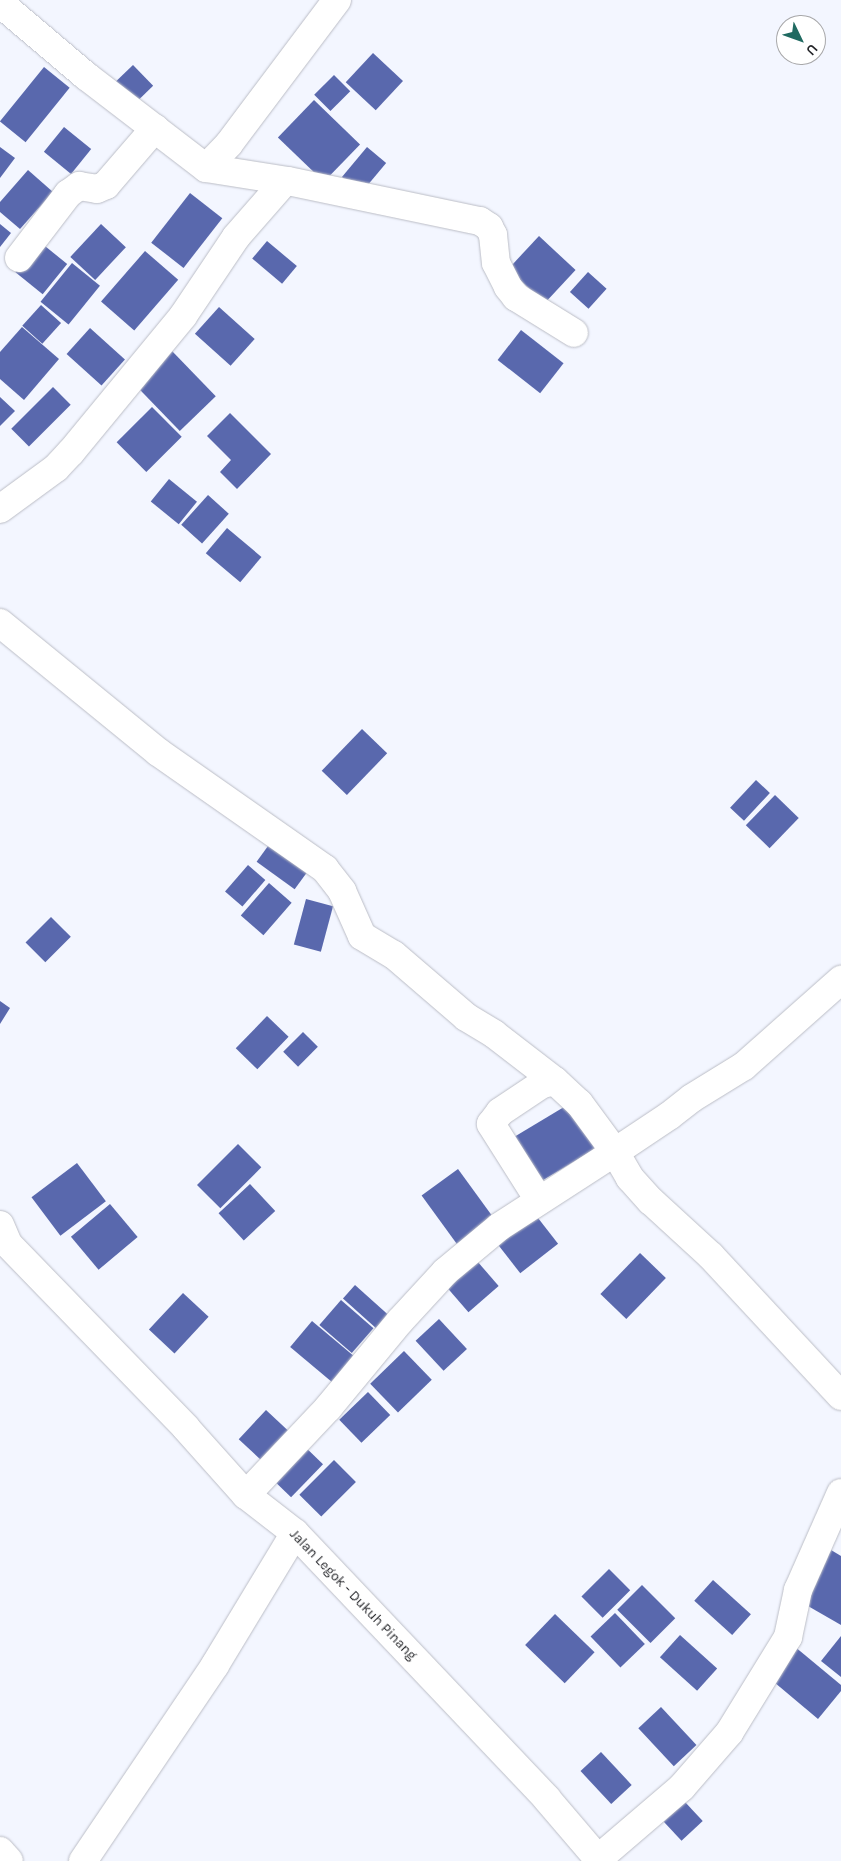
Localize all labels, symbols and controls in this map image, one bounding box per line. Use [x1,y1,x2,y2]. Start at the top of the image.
north arrow [776,15,826,65]
text: U [802,40,821,59]
street label: Jalan Legok - Dukuh Pinang [286,1526,420,1664]

